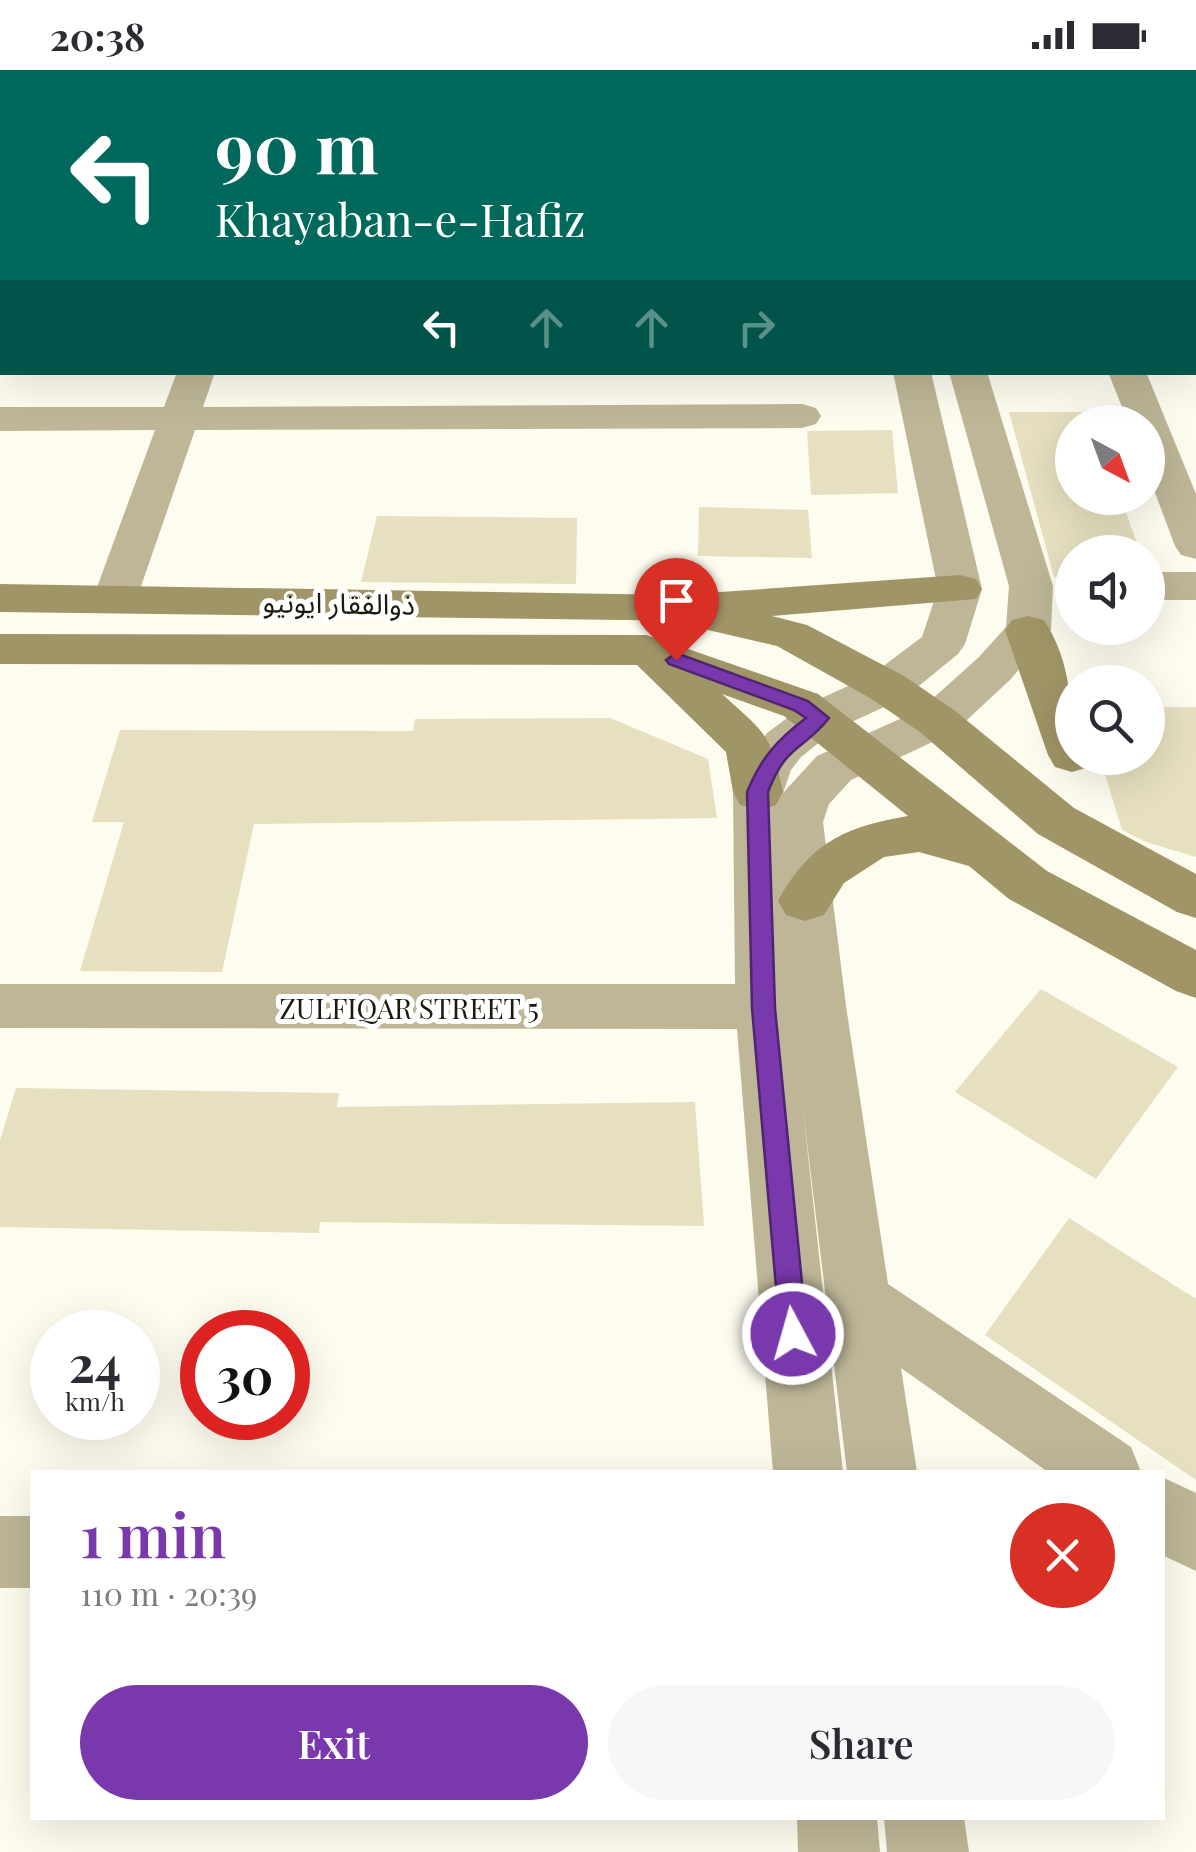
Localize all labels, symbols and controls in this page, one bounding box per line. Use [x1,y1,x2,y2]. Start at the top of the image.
text: 20:38 [50,10,145,61]
text: 90 m [215,98,379,192]
icon: left [50,110,180,240]
text: Khayaban-e-Hafiz [215,188,585,248]
icon: left [414,300,469,355]
icon: ahead [519,300,574,355]
icon: ahead [624,300,679,355]
icon: right [729,300,784,355]
north arrow [1055,405,1165,515]
map controls [1055,405,1165,775]
button: sound [1055,535,1165,645]
pin [634,558,719,661]
icon: arrive [649,573,704,628]
street label: ذوالفقار ایونیو [262,582,416,622]
button: search [1055,665,1165,775]
street label: ZULFIQAR STREET 5 [279,989,539,1026]
position arrow [741,1282,845,1386]
speed limit sign: 30 [180,1310,310,1440]
text: 24 [69,1329,121,1396]
text: km/h [65,1384,125,1417]
text: 1 min [80,1493,226,1573]
button: close [1010,1503,1115,1608]
text: 110 m · 20:39 [80,1571,257,1614]
button: Exit [80,1685,588,1800]
button: Share [608,1685,1115,1800]

